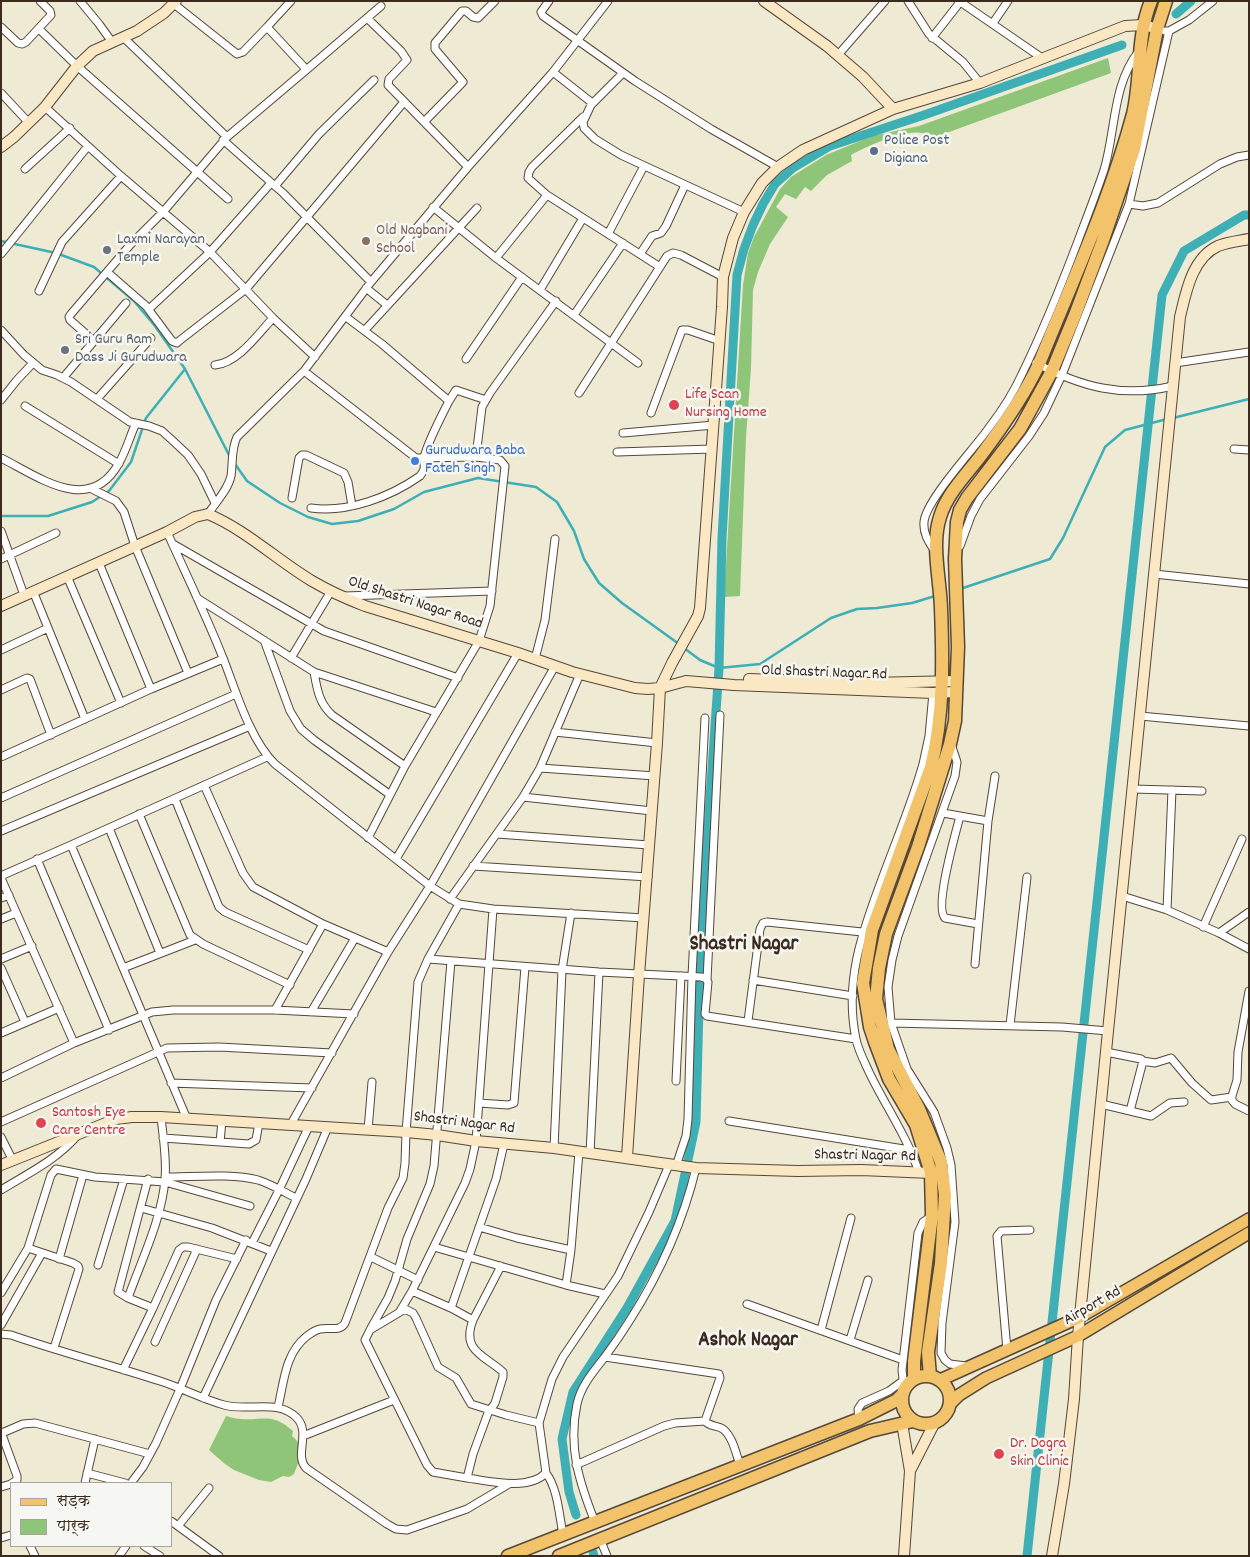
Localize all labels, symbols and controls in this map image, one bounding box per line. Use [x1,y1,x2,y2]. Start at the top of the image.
place label: Police Post Digiana [884,132,949,170]
marker: Police Post Digiana [868,145,880,157]
place label: Old Nagbani School [376,222,447,260]
place label: Laxmi Narayan Temple [117,231,205,269]
marker: Old Nagbani School [360,235,372,247]
marker: Laxmi Narayan Temple [101,244,113,256]
place label: Sri Guru Ram Dass Ji Gurudwara [75,331,187,369]
marker: Sri Guru Ram Dass Ji Gurudwara [59,344,71,356]
place label: Life Scan Nursing Home [685,386,767,424]
marker: Life Scan Nursing Home [667,398,681,412]
place label: Gurudwara Baba Fateh Singh [425,442,525,480]
marker: Gurudwara Baba Fateh Singh [409,455,421,467]
street label: Old Shastri Nagar Road [345,573,485,635]
street label: Old Shastri Nagar Rd [761,662,887,686]
district label: Shastri Nagar [690,933,798,959]
place label: Santosh Eye Care Centre [52,1104,125,1142]
street label: Shastri Nagar Rd [412,1108,516,1140]
marker: Santosh Eye Care Centre [34,1116,48,1130]
street label: Shastri Nagar Rd [814,1147,916,1167]
street label: Airport Rd [1061,1283,1125,1331]
district label: Ashok Nagar [698,1329,798,1355]
place label: Dr. Dogra Skin Clinic [1010,1435,1069,1473]
marker: Dr. Dogra Skin Clinic [992,1447,1006,1461]
legend [10,1482,172,1547]
text: सड़क [57,1491,90,1513]
text: पार्क [57,1516,90,1538]

